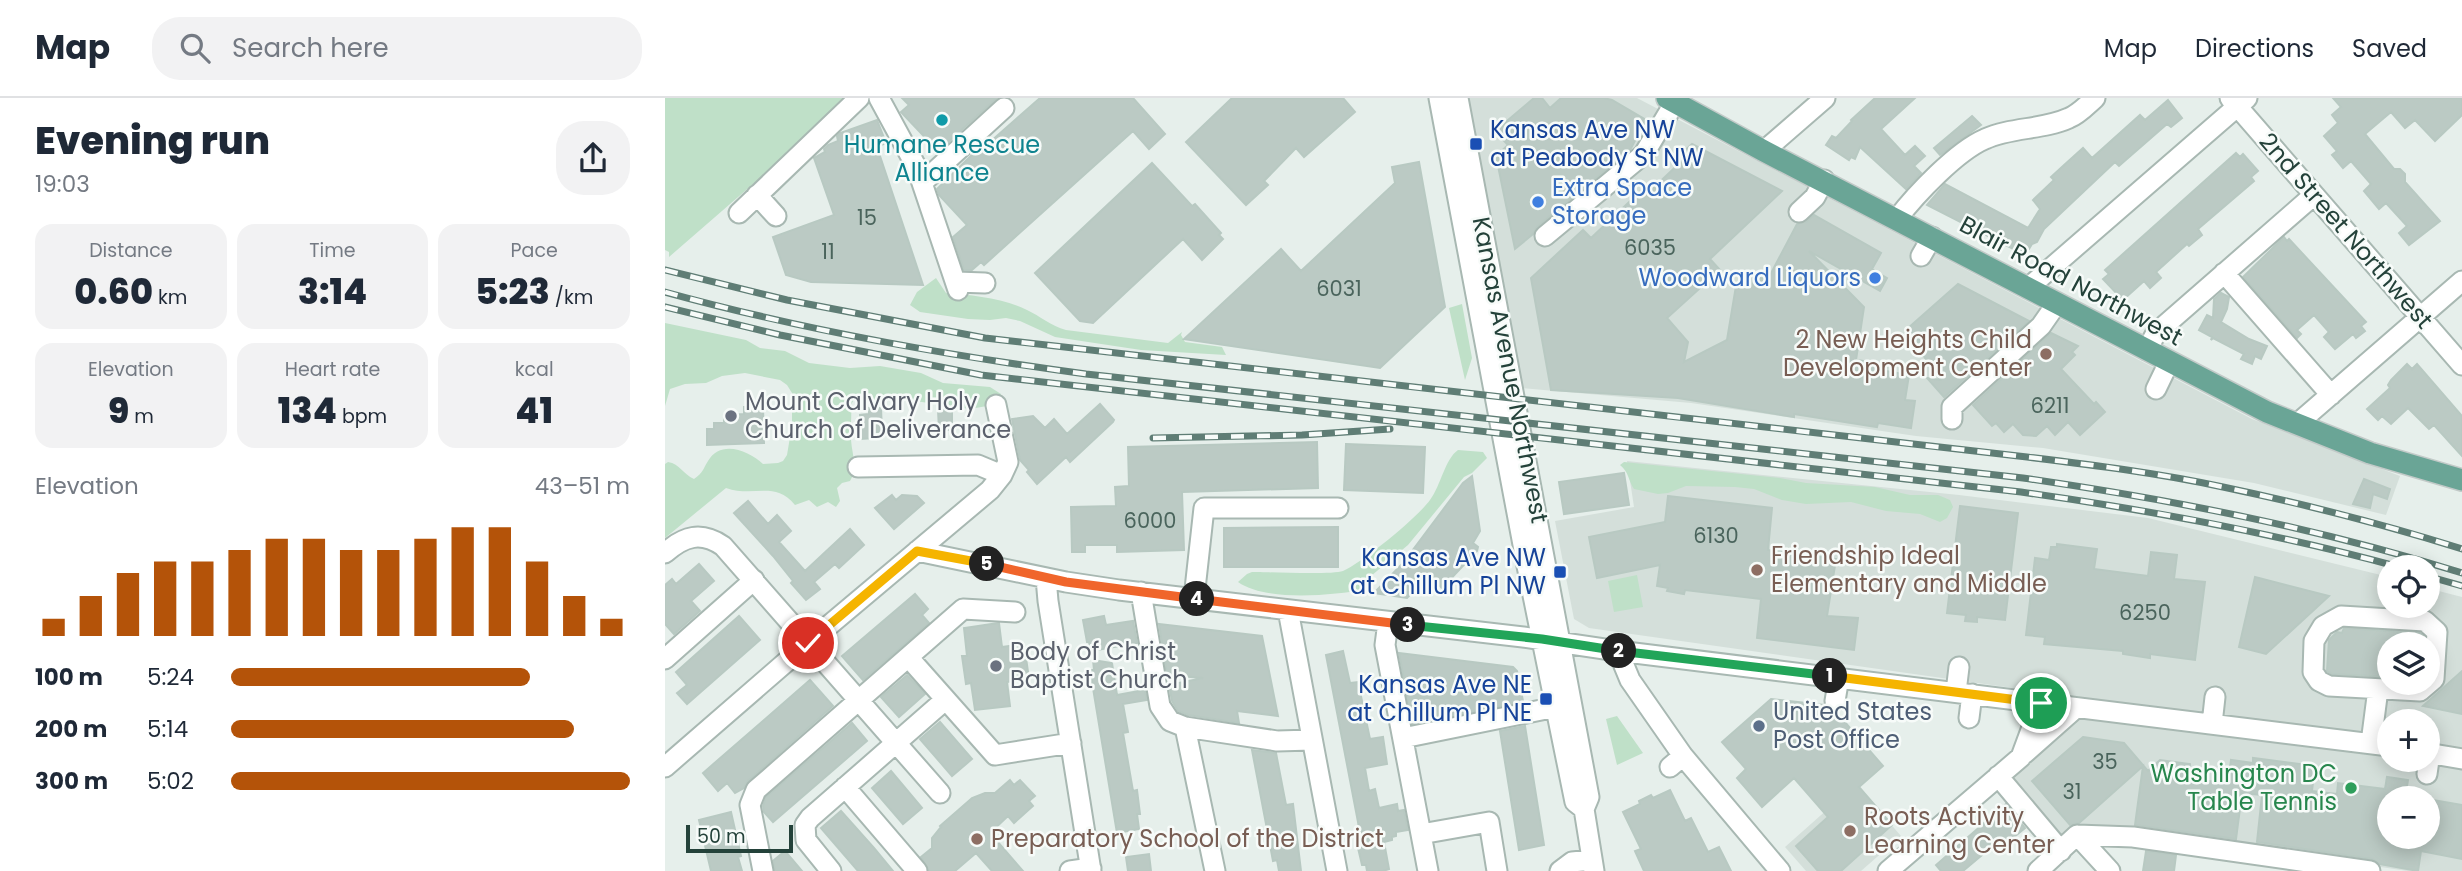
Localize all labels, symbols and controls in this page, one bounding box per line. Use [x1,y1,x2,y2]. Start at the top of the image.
search box [152,17,642,80]
text: Map [35,24,110,71]
icon: search [176,29,214,67]
text: Search here [232,30,389,66]
text: Map [2104,32,2157,65]
text: Directions [2195,32,2314,65]
text: Saved [2352,32,2427,65]
marker: Humane Rescue Alliance [934,112,950,128]
place label: Kansas Ave NW at Peabody St NW [1490,113,1704,174]
text: Evening run [35,114,270,167]
button: share [556,121,630,195]
street label: 2nd Street Northwest [2252,126,2441,336]
place label: Humane Rescue Alliance [844,128,1040,189]
marker: Kansas Ave NW at Peabody St NW [1468,136,1484,152]
text: 19:03 [35,168,90,200]
place label: Extra Space Storage [1552,171,1692,232]
marker: Extra Space Storage [1530,194,1546,210]
house number: 15 [857,203,877,232]
street label: Blair Road Northwest [1954,208,2188,353]
street label: Kansas Avenue Northwest [1465,214,1556,526]
house number: 6035 [1624,233,1676,262]
text: Distance [89,237,172,264]
text: Time [309,237,356,264]
text: Pace [511,237,558,264]
house number: 11 [821,237,835,266]
place label: Woodward Liquors [1638,261,1861,294]
text: 0.60 [74,267,153,316]
text: 3:14 [298,267,367,316]
text: 5:23 [475,267,550,316]
marker: Woodward Liquors [1867,270,1883,286]
house number: 6031 [1316,274,1362,303]
text: km [153,284,187,311]
text: /km [550,284,593,311]
place label: 2 New Heights Child Development Center [1783,323,2032,384]
marker: 2 New Heights Child Development Center [2038,346,2054,362]
text: Elevation [88,356,174,383]
text: Heart rate [285,356,380,383]
text: kcal [515,356,554,383]
place label: Mount Calvary Holy Church of Deliverance [745,385,1011,446]
text: 9 [108,386,129,435]
text: 134 [278,386,337,435]
text: 41 [515,386,553,435]
house number: 6211 [2031,391,2069,420]
text: m [129,403,154,430]
text: bpm [337,403,387,430]
marker: Mount Calvary Holy Church of Deliverance [723,408,739,424]
text: Elevation [35,470,139,502]
text: 43–51 m [535,470,630,502]
house number: 6000 [1124,506,1176,535]
house number: 6130 [1693,521,1739,550]
place label: Friendship Ideal Elementary and Middle [1771,539,2047,600]
place label: Kansas Ave NW at Chillum Pl NW [1350,541,1546,602]
pin: 5 [969,546,1005,582]
text: 5 [980,550,993,577]
map controls [2377,555,2440,849]
button: locate [2377,555,2440,618]
marker: Friendship Ideal Elementary and Middle [1749,562,1765,578]
marker: Kansas Ave NW at Chillum Pl NW [1552,564,1568,580]
pin: 4 [1179,582,1215,616]
text: 4 [1190,585,1203,612]
house number: 6250 [2119,598,2171,627]
pin: 3 [1391,608,1425,642]
text: 3 [1402,611,1413,638]
pin [778,613,838,673]
icon: check [789,624,827,662]
button: layers [2377,632,2440,695]
pin: 2 [1601,634,1637,668]
place label: Body of Christ Baptist Church [1010,635,1188,696]
text: 2 [1613,637,1624,664]
marker: Body of Christ Baptist Church [988,658,1004,674]
pin: 1 [1813,658,1847,694]
text: 100 m [35,661,103,693]
text: 5:24 [147,661,194,693]
text: 1 [1826,662,1833,689]
place label: Kansas Ave NE at Chillum Pl NE [1347,668,1532,729]
pin [2011,673,2071,733]
icon: arrive [2022,684,2060,722]
marker: Kansas Ave NE at Chillum Pl NE [1538,691,1554,707]
place label: United States Post Office [1773,695,1932,756]
button: + [2377,709,2440,772]
text: 200 m [35,713,107,745]
text: 5:14 [147,713,188,745]
marker: United States Post Office [1751,718,1767,734]
house number: 35 [2092,747,2118,776]
place label: Washington DC Table Tennis [2151,757,2337,818]
text: 300 m [35,765,108,797]
text: 5:02 [147,765,194,797]
house number: 31 [2062,777,2082,806]
marker: Washington DC Table Tennis [2343,780,2359,796]
button: − [2377,786,2440,849]
place label: Roots Activity Learning Center [1864,800,2055,861]
scale bar [686,822,793,854]
place label: Preparatory School of the District [991,822,1384,855]
text: 50 m [697,823,746,850]
marker: Roots Activity Learning Center [1842,823,1858,839]
marker: Preparatory School of the District [969,831,985,847]

